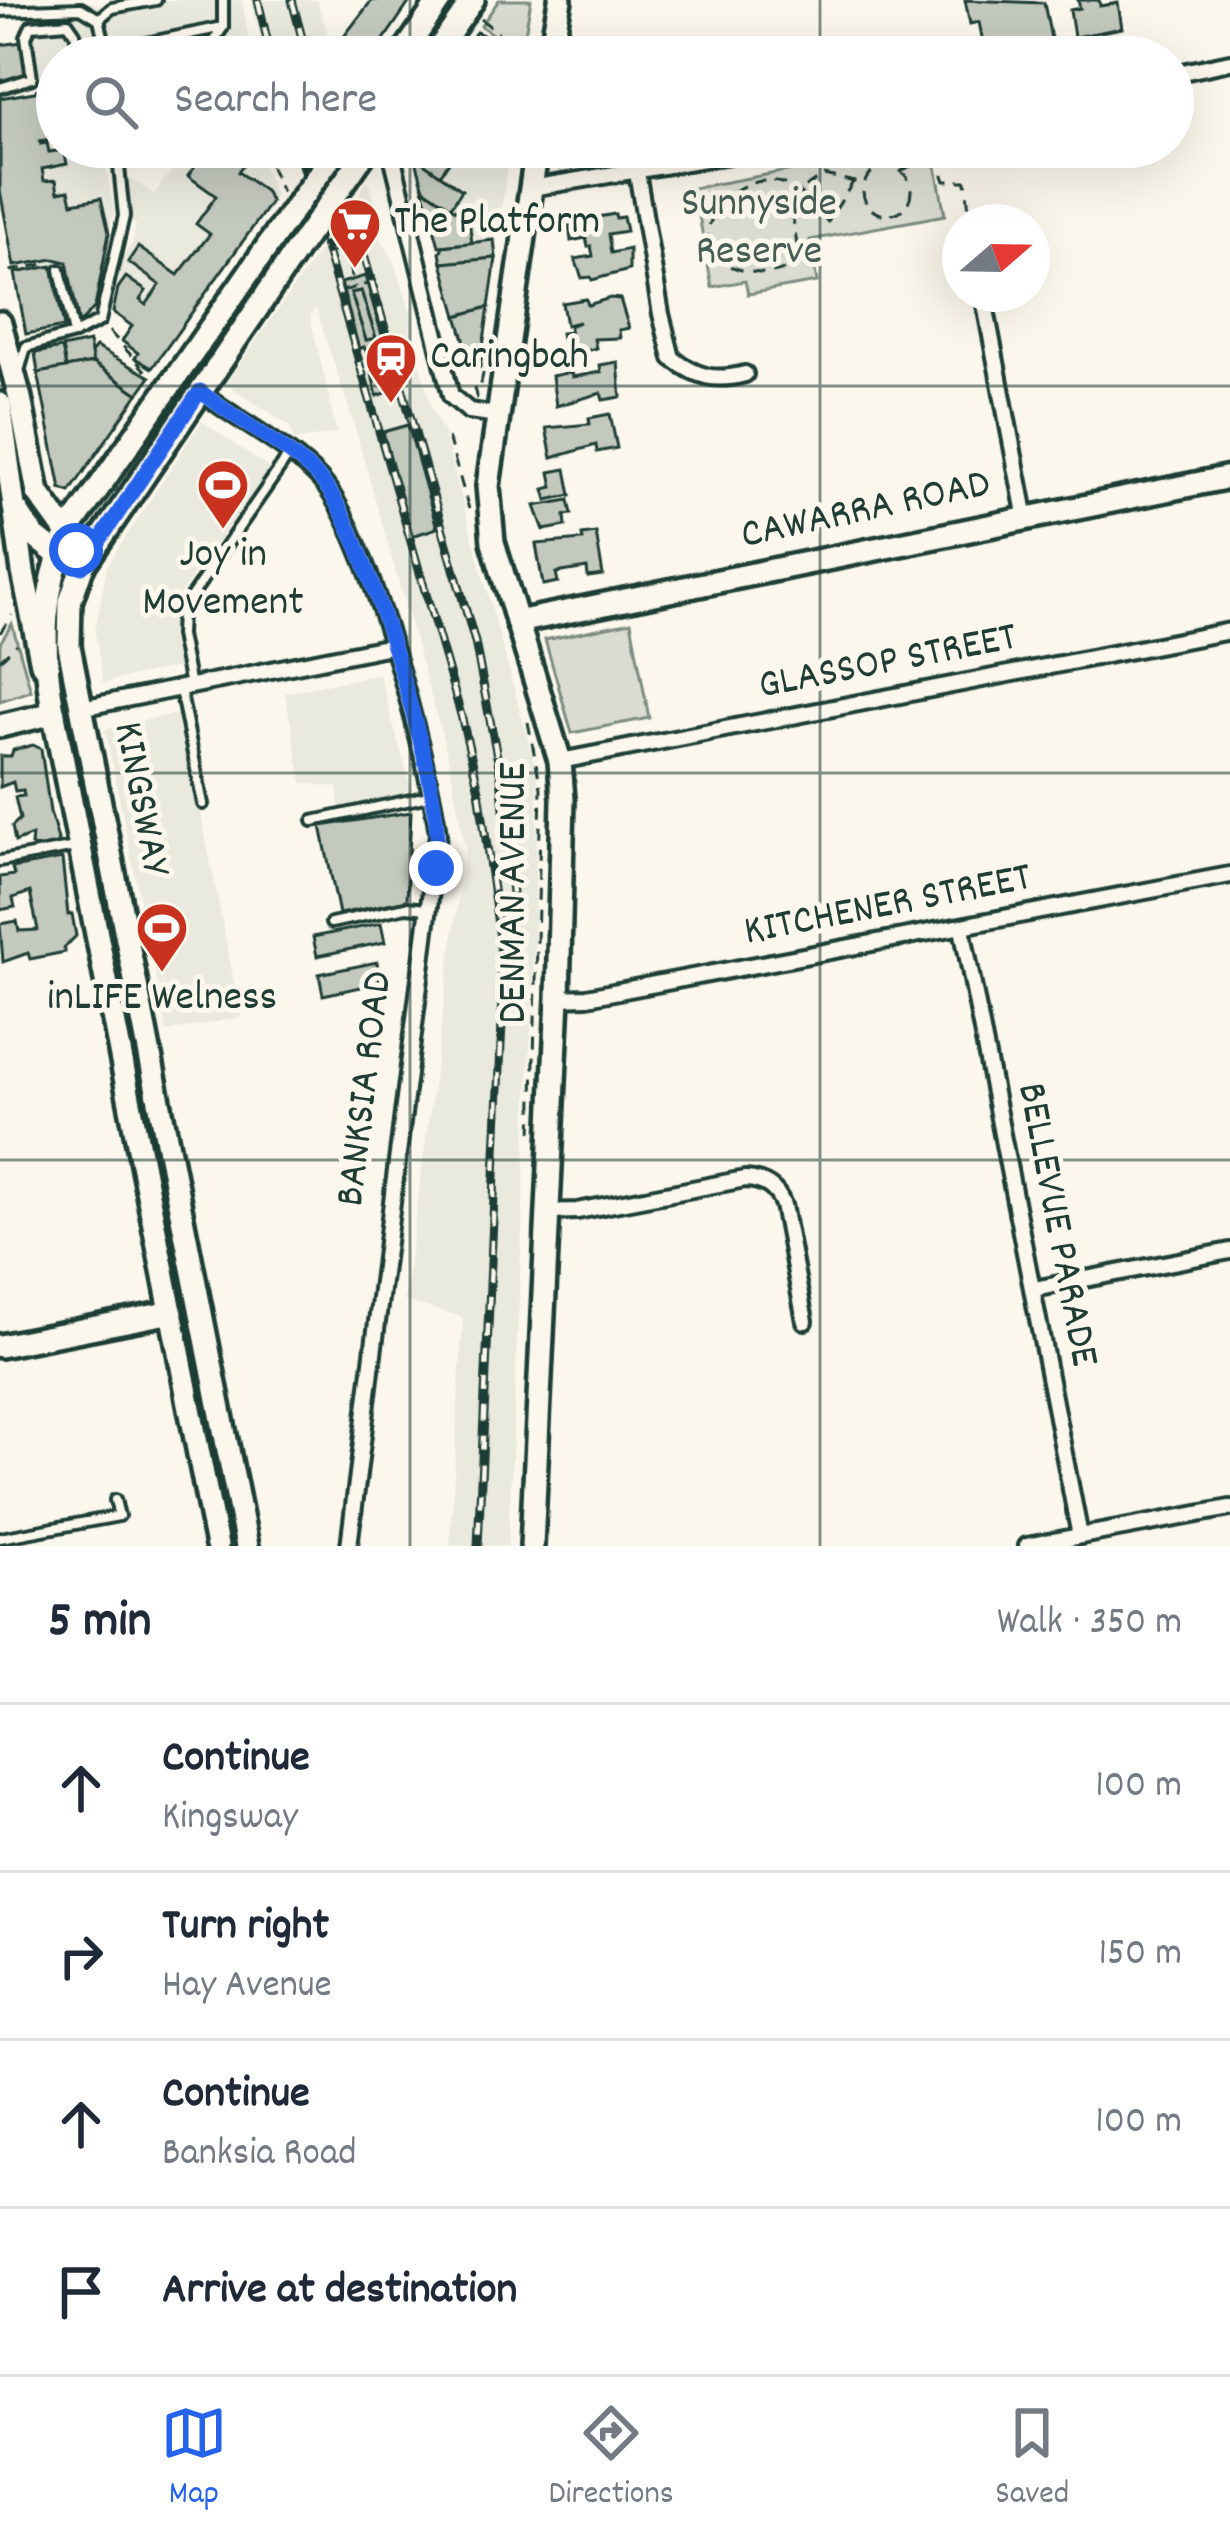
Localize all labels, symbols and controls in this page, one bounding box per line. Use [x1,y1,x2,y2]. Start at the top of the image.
search box [36,36,1194,168]
icon: search [78,69,144,135]
text: Search here [174,70,377,134]
park label: Sunnyside Reserve [681,176,837,284]
place label: The Platform [394,194,600,254]
supermarket icon: The Platform [327,196,383,270]
north arrow [942,204,1050,312]
place label: Caringbah [430,329,589,389]
station icon: Caringbah [363,331,419,405]
street label: CAWARRA ROAD [736,456,996,568]
sports icon: Joy in Movement [195,457,251,531]
route start [49,523,103,577]
place label: Joy in Movement [142,527,304,635]
street label: GLASSOP STREET [754,610,1022,718]
street label: KINGSWAY [95,717,184,883]
street label: DENMAN AVENUE [486,762,546,1024]
route end [409,841,463,895]
street label: KITCHENER STREET [739,850,1037,964]
sports icon: inLIFE Welness [134,900,190,974]
street label: BANKSIA ROAD [323,968,411,1210]
place label: inLIFE Welness [47,970,277,1030]
street label: BELLEVUE PARADE [998,1078,1112,1372]
text: 5 min [48,1588,151,1660]
text: Walk · 350 m [997,1597,1182,1652]
text: Continue [162,1728,310,1792]
icon: ahead [48,1755,114,1821]
text: 100 m [1095,1760,1182,1815]
text: Kingsway [162,1792,298,1847]
text: Turn right [162,1896,329,1960]
icon: right [48,1923,114,1989]
text: 150 m [1098,1928,1182,1983]
text: Hay Avenue [162,1960,332,2015]
text: Continue [162,2064,310,2128]
icon: ahead [48,2091,114,2157]
text: 100 m [1095,2096,1182,2151]
text: Banksia Road [162,2128,357,2183]
icon: arrive [48,2259,114,2325]
text: Arrive at destination [162,2260,517,2324]
tab: Map [161,2400,227,2519]
tab: Directions [549,2400,674,2519]
tab: Saved [995,2400,1069,2519]

